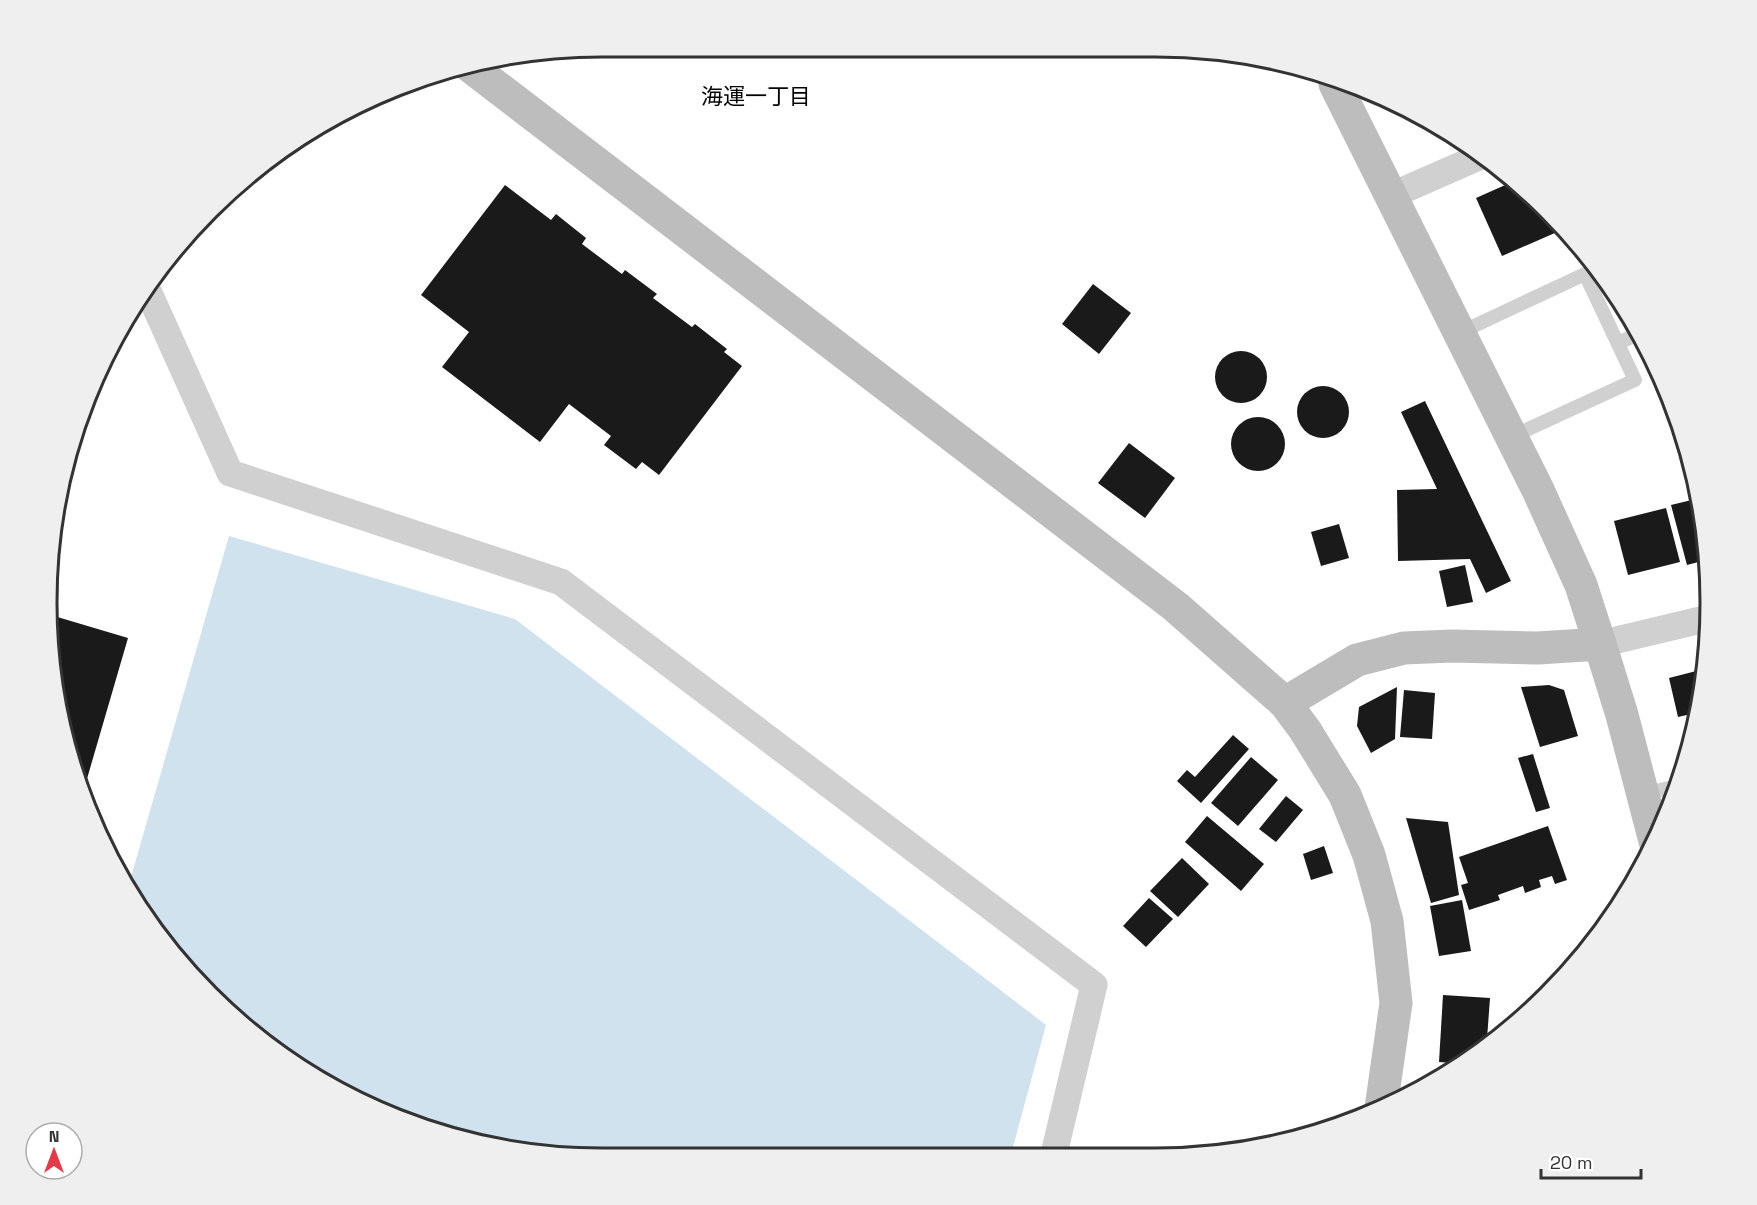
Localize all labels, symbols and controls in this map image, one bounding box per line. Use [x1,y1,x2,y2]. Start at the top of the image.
district label: 海運一丁目 [701,82,811,110]
north arrow [24,1121,84,1181]
text: N [49,1126,59,1147]
scale bar [1541,1142,1642,1180]
text: 20 m [1550,1151,1593,1174]

